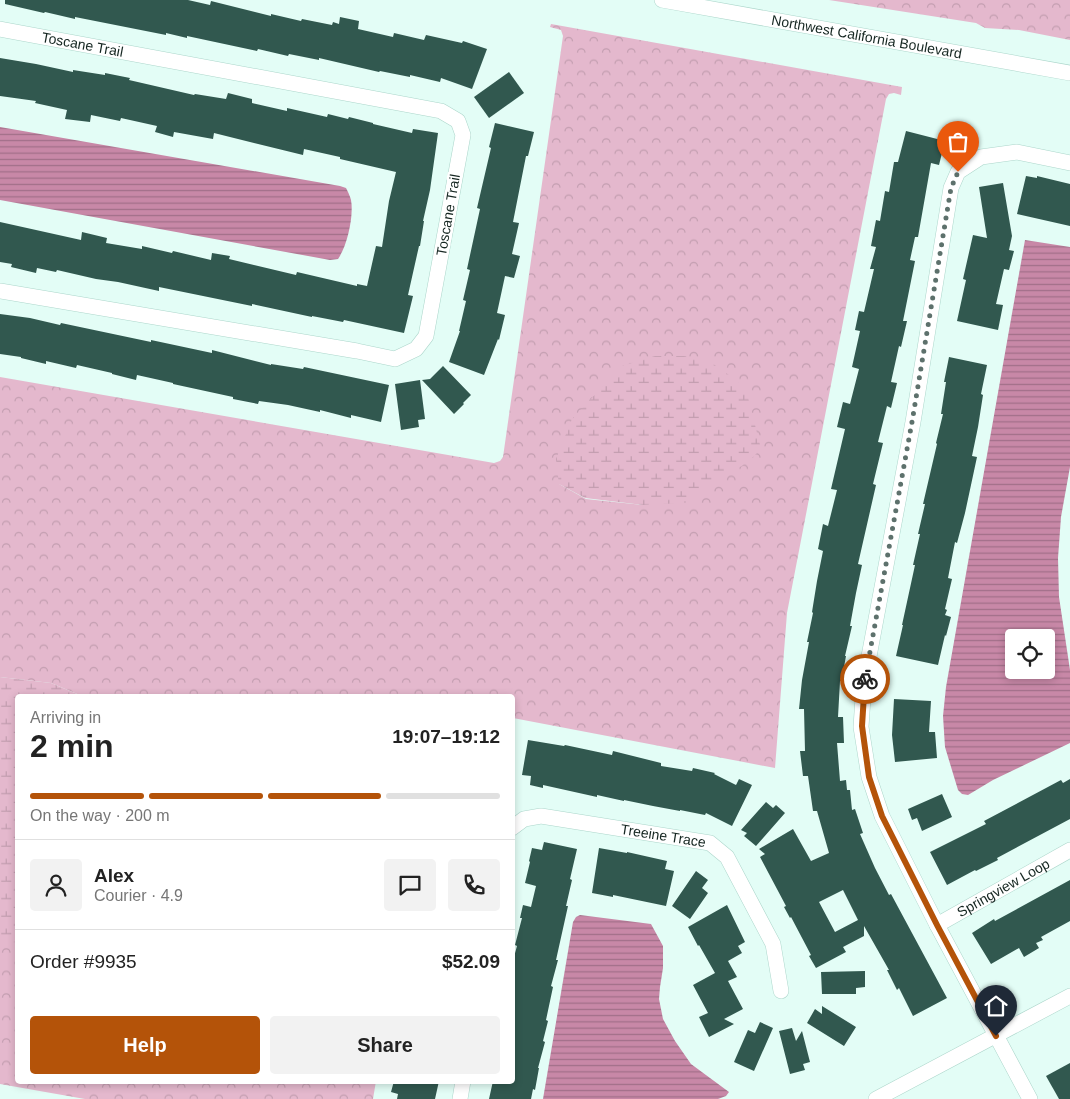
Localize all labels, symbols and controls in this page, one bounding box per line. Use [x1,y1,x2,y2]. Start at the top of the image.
street label: Northwest California Boulevard [770,12,963,62]
street label: Toscane Trail [41,29,125,60]
pin [937,121,979,172]
icon: bag [944,128,972,156]
street label: Toscane Trail [433,173,463,257]
map controls [1005,629,1055,679]
button: locate [1005,629,1055,679]
courier [840,654,890,704]
icon: bike [851,665,879,693]
text: Arriving in [30,709,101,726]
text: 19:07–19:12 [392,726,500,747]
text: 2 min [30,728,114,764]
text: On the way · 200 m [30,807,170,824]
street label: Treeine Trace [619,821,707,850]
street label: Springview Loop [954,855,1052,920]
button: person [30,859,82,911]
button: chat [384,859,436,911]
button: phone [448,859,500,911]
text: Alex [94,865,134,886]
text: Courier · 4.9 [94,887,183,904]
text: Order #9935 [30,951,137,972]
text: $52.09 [442,951,500,972]
pin [975,985,1017,1036]
icon: home [982,992,1010,1020]
button: Help [30,1016,260,1074]
button: Share [270,1016,500,1074]

